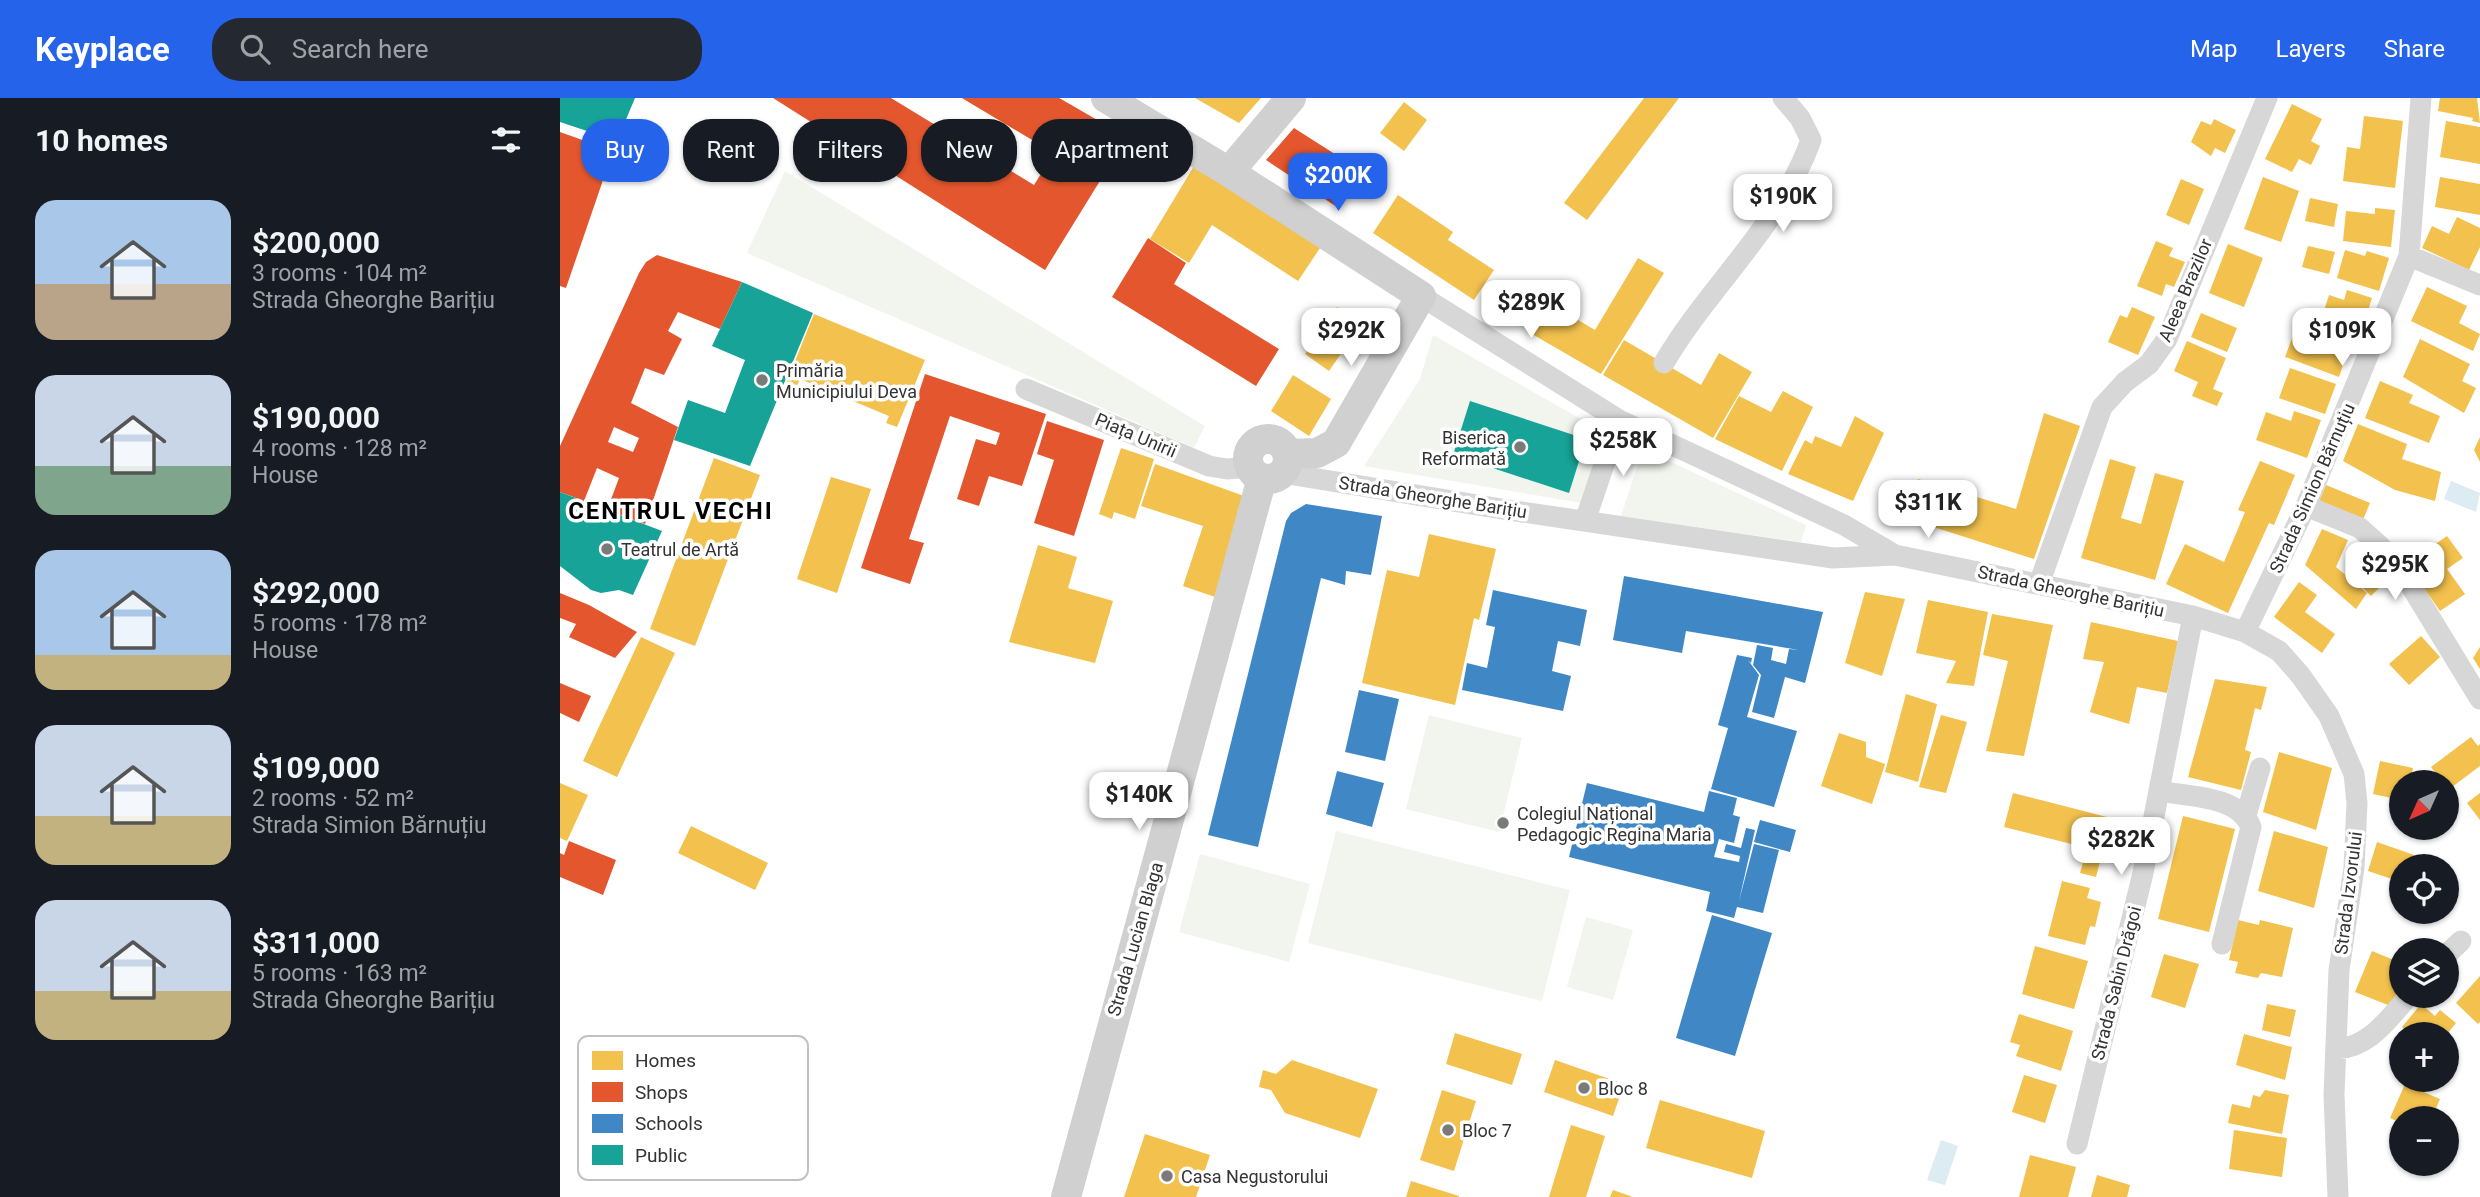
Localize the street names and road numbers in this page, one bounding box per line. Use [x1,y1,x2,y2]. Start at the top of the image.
street label: Aleea Brazilor [2154,235,2216,345]
street label: Strada Simion Bărnuțiu [2265,400,2360,577]
street label: Piața Unirii [1092,408,1180,462]
street label: Strada Gheorghe Barițiu [1337,472,1529,523]
street label: Strada Gheorghe Barițiu [1976,561,2166,622]
street label: Strada Izvorului [2330,830,2366,956]
street label: Strada Lucian Blaga [1103,860,1167,1018]
street label: Strada Sabin Drăgoi [2087,904,2145,1062]

